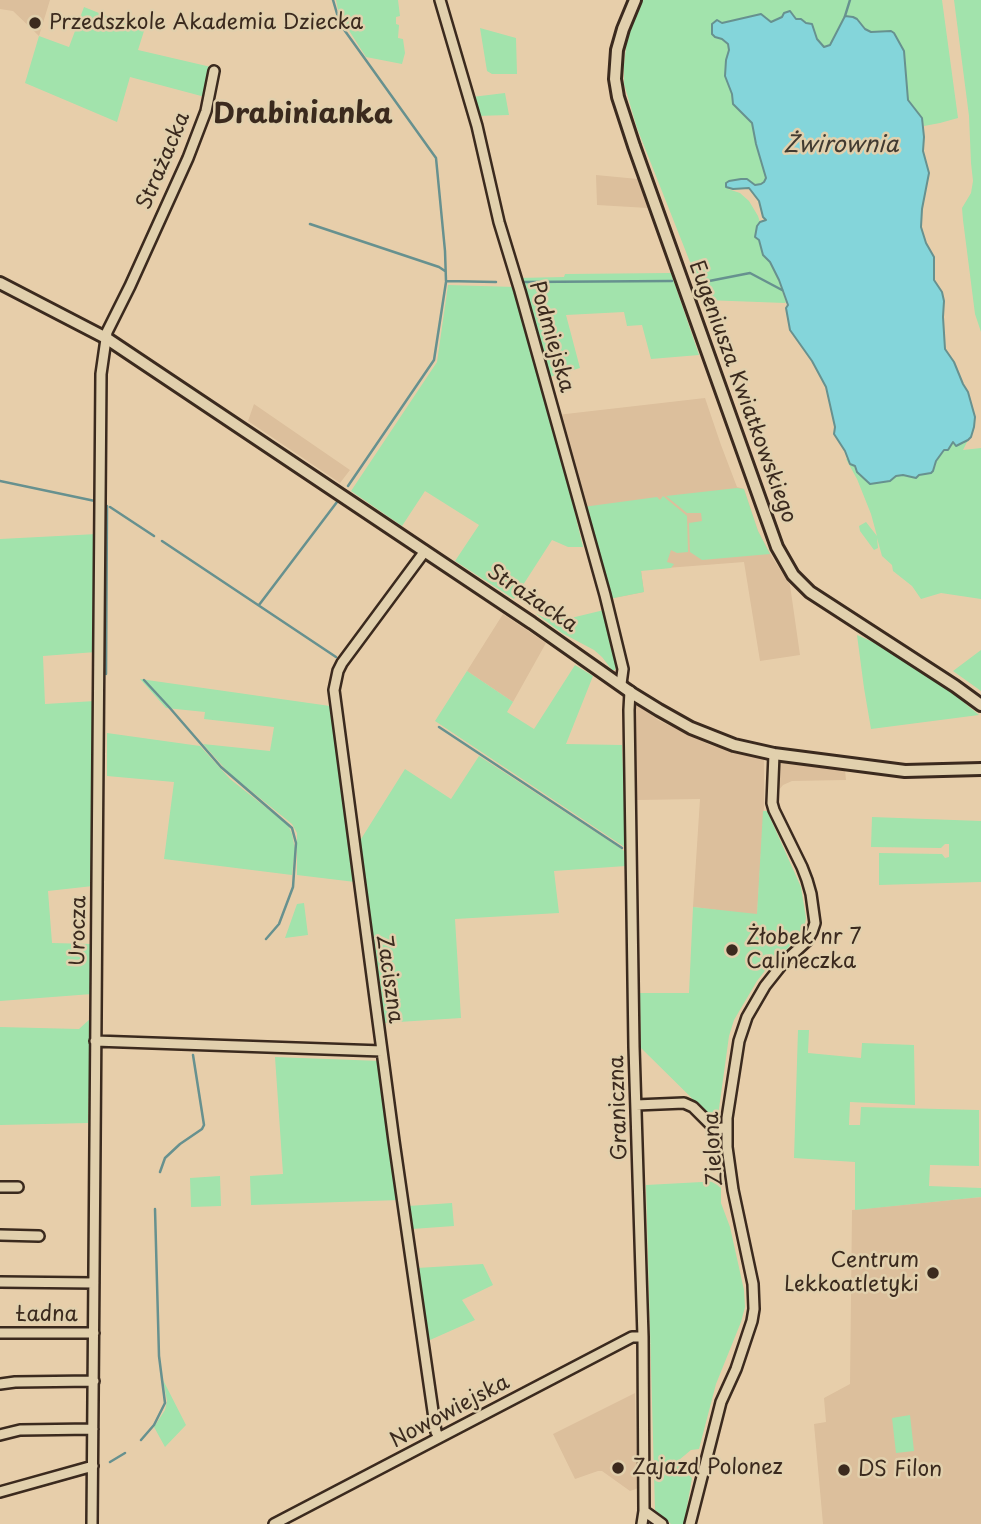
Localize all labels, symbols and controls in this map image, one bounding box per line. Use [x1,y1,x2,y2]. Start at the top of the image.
place label: Przedszkole Akademia Dziecka [49,10,363,36]
marker: Przedszkole Akademia Dziecka [27,15,43,31]
district label: Drabinianka [213,98,393,132]
street label: Strażacka [132,108,196,214]
water label: Żwirownia [783,132,899,160]
street label: Eugeniusza Kwiatkowskiego [683,258,801,526]
street label: Podmiejska [523,279,579,395]
street label: Strażacka [482,559,582,639]
street label: Urocza [66,896,92,966]
place label: Żłobek nr 7 Calineczka [746,925,861,975]
street label: Zaciszna [370,933,408,1025]
marker: Żłobek nr 7 Calineczka [724,942,740,958]
street label: Graniczna [605,1055,633,1161]
street label: Zielona [699,1111,729,1187]
place label: Centrum Lekkoatletyki [784,1248,919,1298]
marker: Centrum Lekkoatletyki [925,1265,941,1281]
street label: Ładna [16,1302,78,1328]
street label: Nowowiejska [386,1370,514,1454]
place label: Zajazd Polonez [632,1455,783,1481]
place label: DS Filon [858,1457,942,1483]
marker: Zajazd Polonez [610,1460,626,1476]
marker: DS Filon [836,1462,852,1478]

